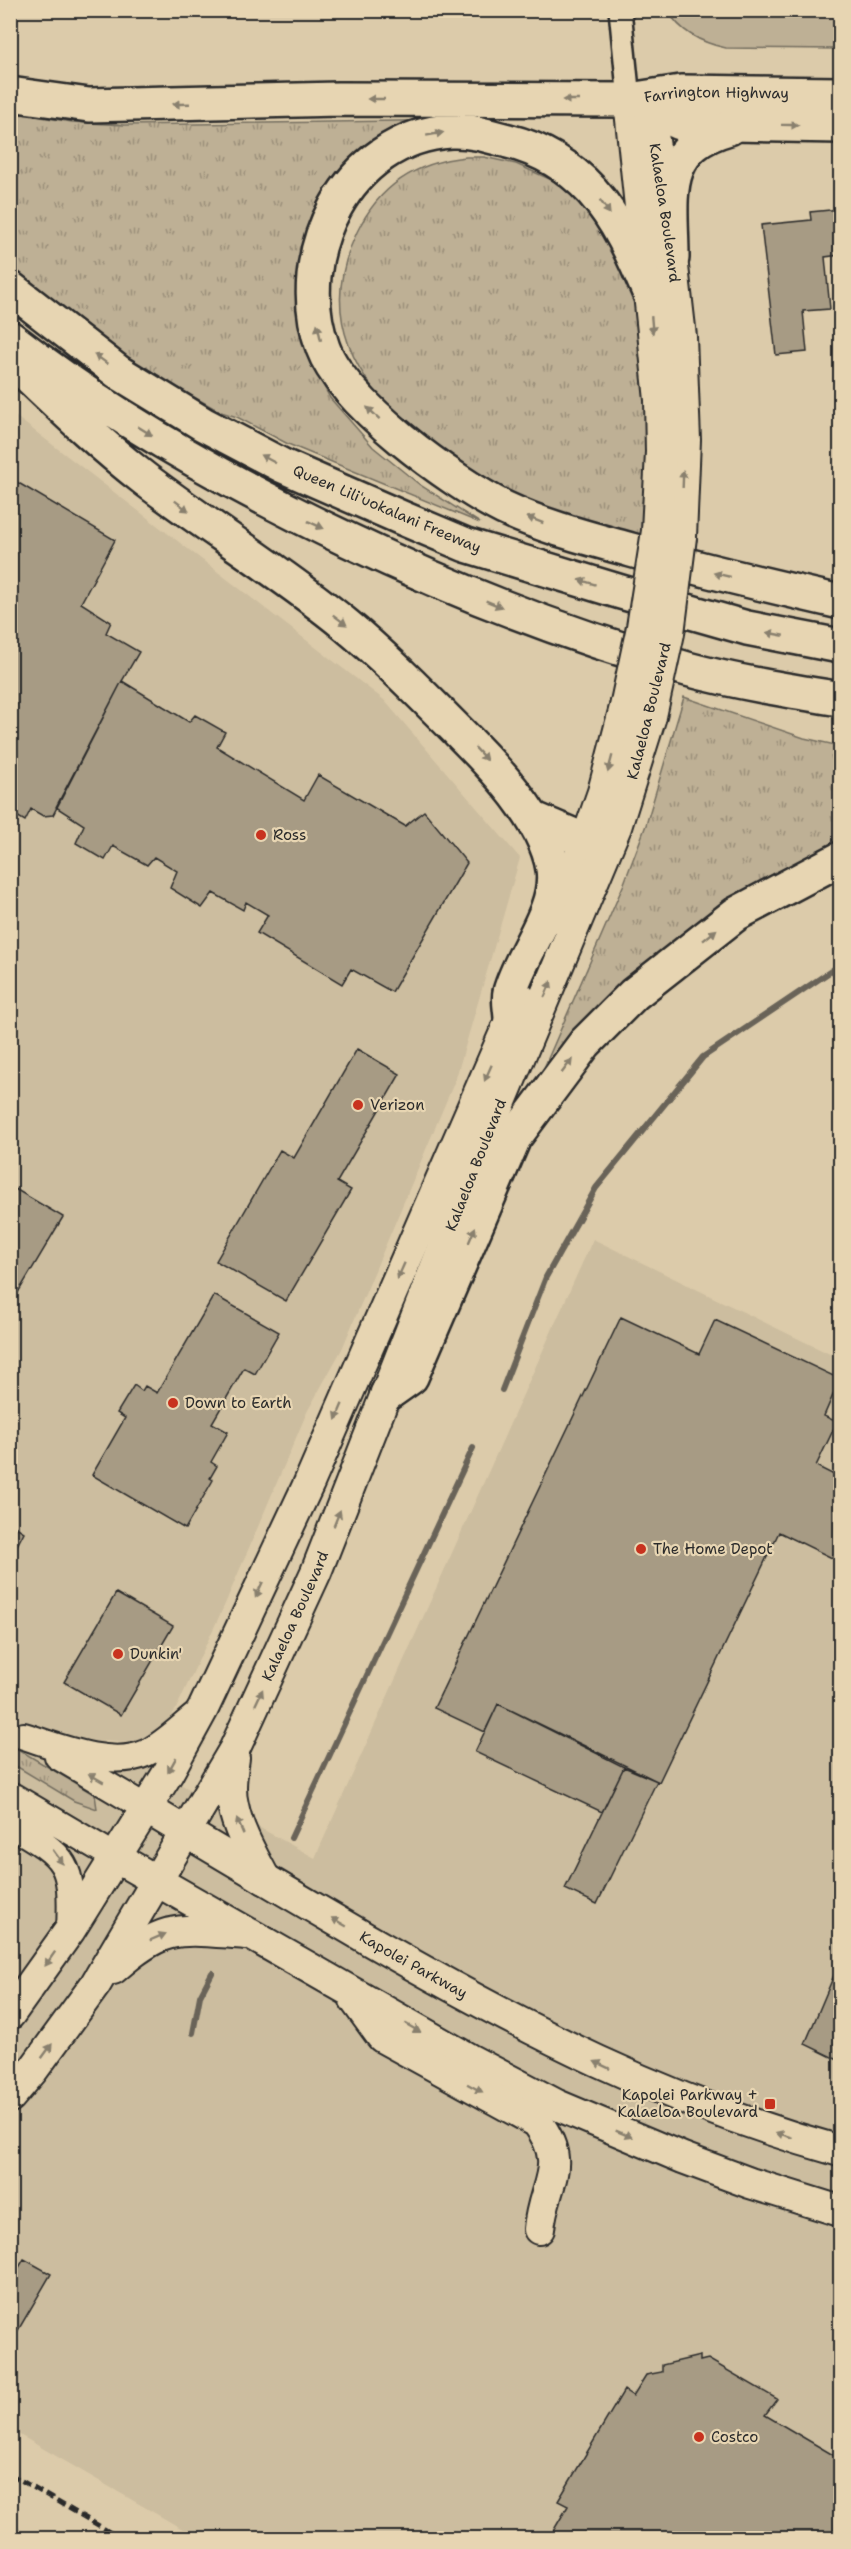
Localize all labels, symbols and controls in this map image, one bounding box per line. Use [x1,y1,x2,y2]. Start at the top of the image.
street label: Farrington Highway [643,82,789,108]
one-way arrow [366,94,385,104]
one-way arrow [561,95,580,105]
one-way arrow [171,99,190,109]
one-way arrow [781,121,800,130]
one-way arrow [425,129,444,138]
street label: Kalaeloa Boulevard [644,142,685,284]
one-way arrow [598,200,610,215]
one-way arrow [647,316,657,335]
one-way arrow [314,322,323,341]
one-way arrow [94,353,109,365]
one-way arrow [367,407,381,421]
one-way arrow [137,426,153,437]
one-way arrow [260,454,277,464]
street label: Queen Liliʻuokalani Freeway [290,460,484,558]
one-way arrow [679,469,688,488]
one-way arrow [174,500,189,512]
one-way arrow [526,515,544,524]
one-way arrow [307,520,324,529]
one-way arrow [713,570,731,580]
one-way arrow [578,577,596,586]
one-way arrow [485,599,503,609]
one-way arrow [332,614,347,626]
one-way arrow [765,629,784,638]
street label: Kalaeloa Boulevard [622,640,676,782]
one-way arrow [474,747,488,762]
one-way arrow [605,755,614,773]
place label: Ross [273,825,306,845]
marker: Ross [254,828,268,842]
one-way arrow [702,928,718,941]
one-way arrow [543,979,553,997]
one-way arrow [561,1059,573,1074]
one-way arrow [482,1064,492,1082]
place label: Verizon [370,1095,424,1115]
street label: Kalaeloa Boulevard [441,1095,511,1234]
marker: Verizon [351,1098,365,1112]
one-way arrow [468,1226,478,1244]
one-way arrow [396,1262,405,1279]
place label: Down to Earth [185,1393,292,1413]
marker: Down to Earth [166,1396,180,1410]
one-way arrow [334,1404,344,1422]
one-way arrow [332,1509,342,1527]
place label: The Home Depot [653,1539,773,1559]
marker: The Home Depot [634,1542,648,1556]
street label: Kalaeloa Boulevard [257,1548,333,1684]
one-way arrow [254,1581,263,1598]
place label: Dunkin' [130,1644,182,1664]
marker: Dunkin' [111,1647,125,1661]
one-way arrow [254,1688,263,1705]
one-way arrow [168,1756,178,1773]
one-way arrow [87,1773,104,1783]
one-way arrow [235,1817,245,1835]
one-way arrow [52,1849,64,1865]
one-way arrow [330,1917,347,1927]
street label: Kapolei Parkway [356,1927,471,2003]
one-way arrow [149,1932,167,1942]
one-way arrow [44,1951,56,1967]
one-way arrow [405,2022,421,2033]
one-way arrow [41,2044,53,2060]
one-way arrow [594,2060,611,2069]
one-way arrow [466,2083,483,2093]
place label: Kapolei Parkway + Kalaeloa Boulevard [617,2085,758,2122]
marker: Kapolei Parkway + Kalaeloa Boulevard [763,2097,777,2111]
one-way arrow [616,2129,634,2139]
one-way arrow [775,2129,793,2139]
place label: Costco [711,2427,758,2447]
marker: Costco [692,2430,706,2444]

